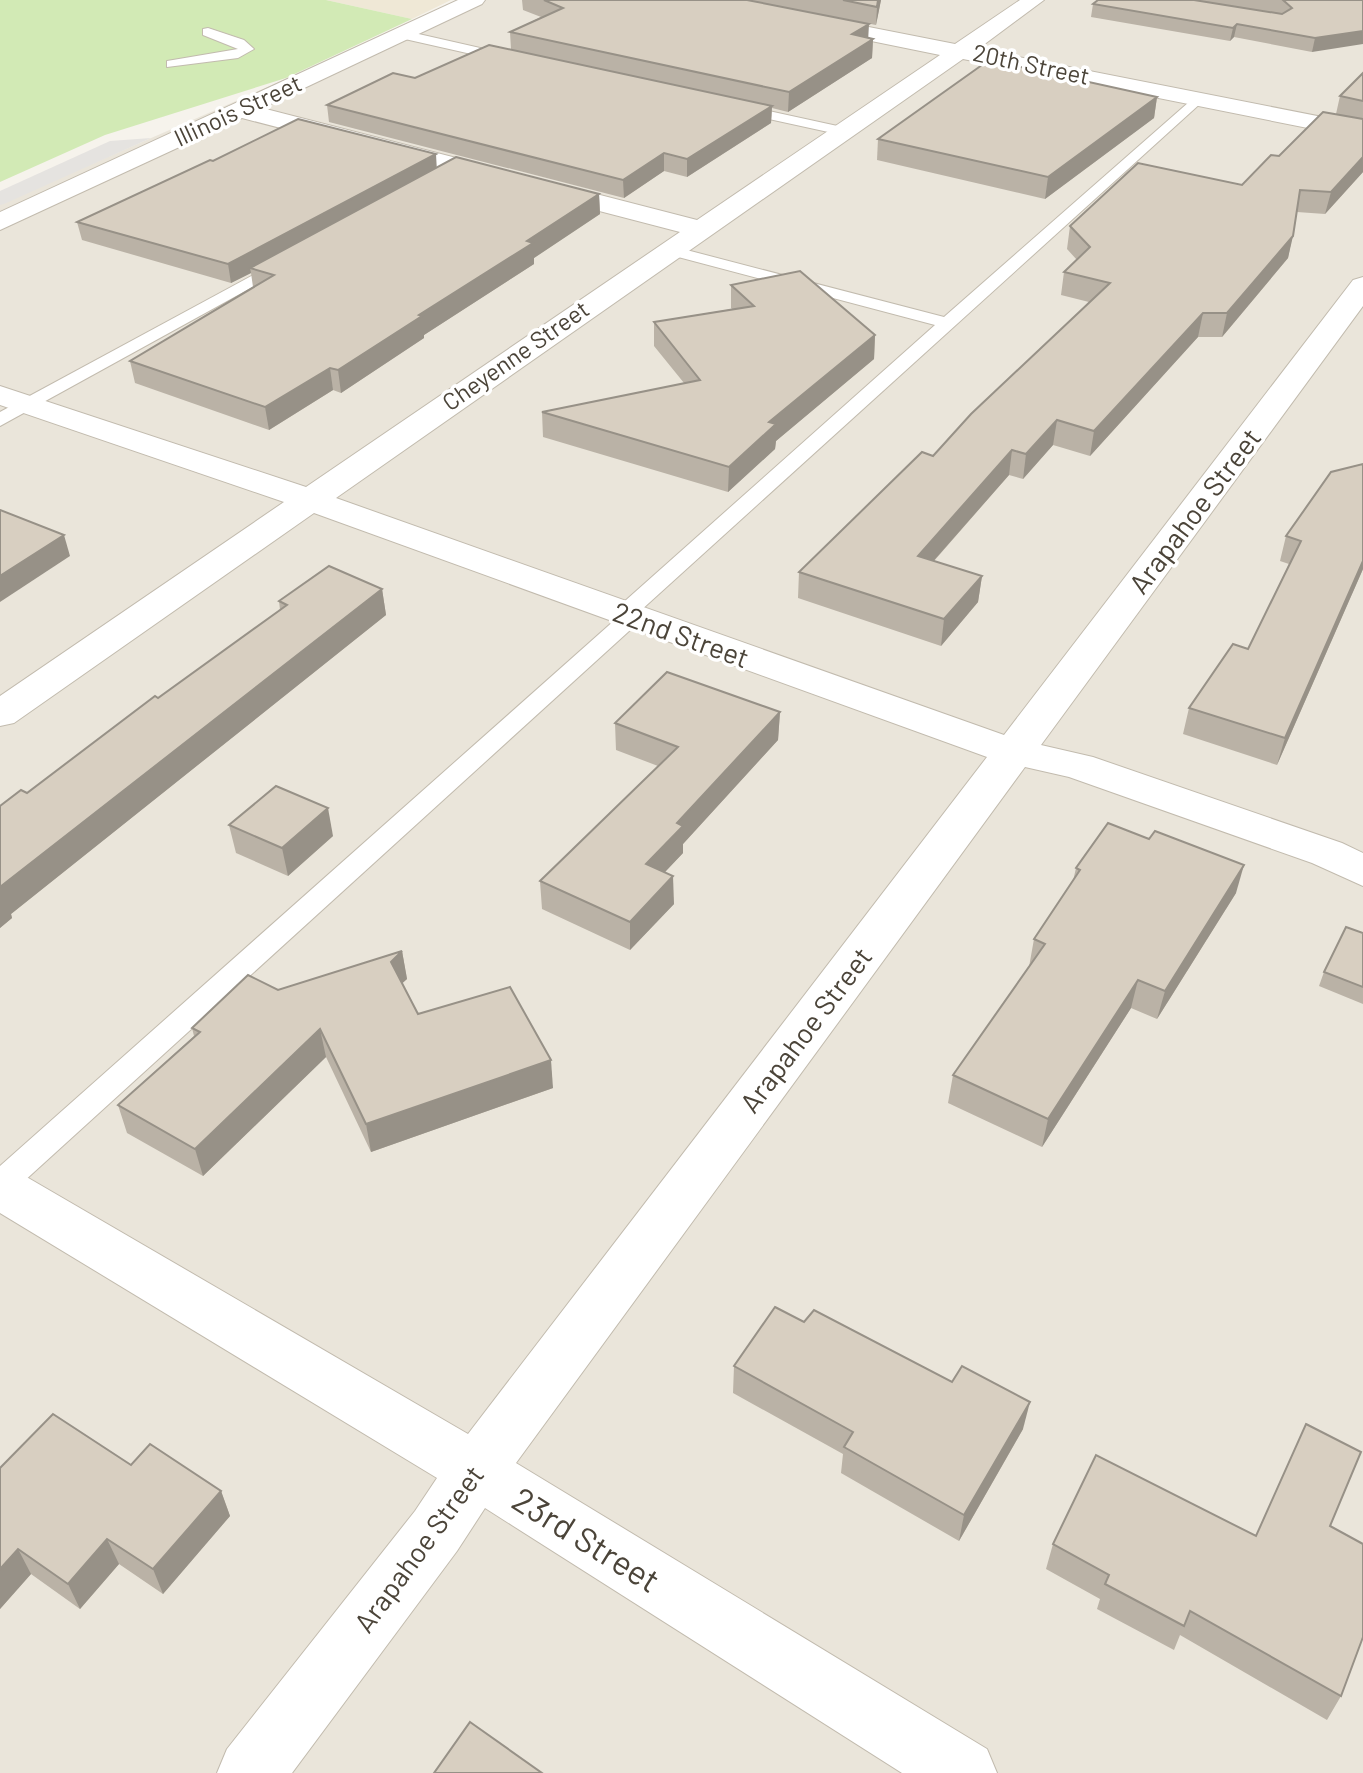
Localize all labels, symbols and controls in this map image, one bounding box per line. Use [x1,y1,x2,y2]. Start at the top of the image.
street label: 20th Street [970,37,1092,90]
street label: Illinois Street [169,68,306,152]
street label: Cheyenne Street [436,294,594,416]
street label: Arapahoe Street [1121,421,1267,600]
street label: 22nd Street [609,594,754,674]
street label: Arapahoe Street [732,940,878,1119]
street label: Arapahoe Street [346,1458,490,1639]
street label: 23rd Street [506,1477,668,1600]

